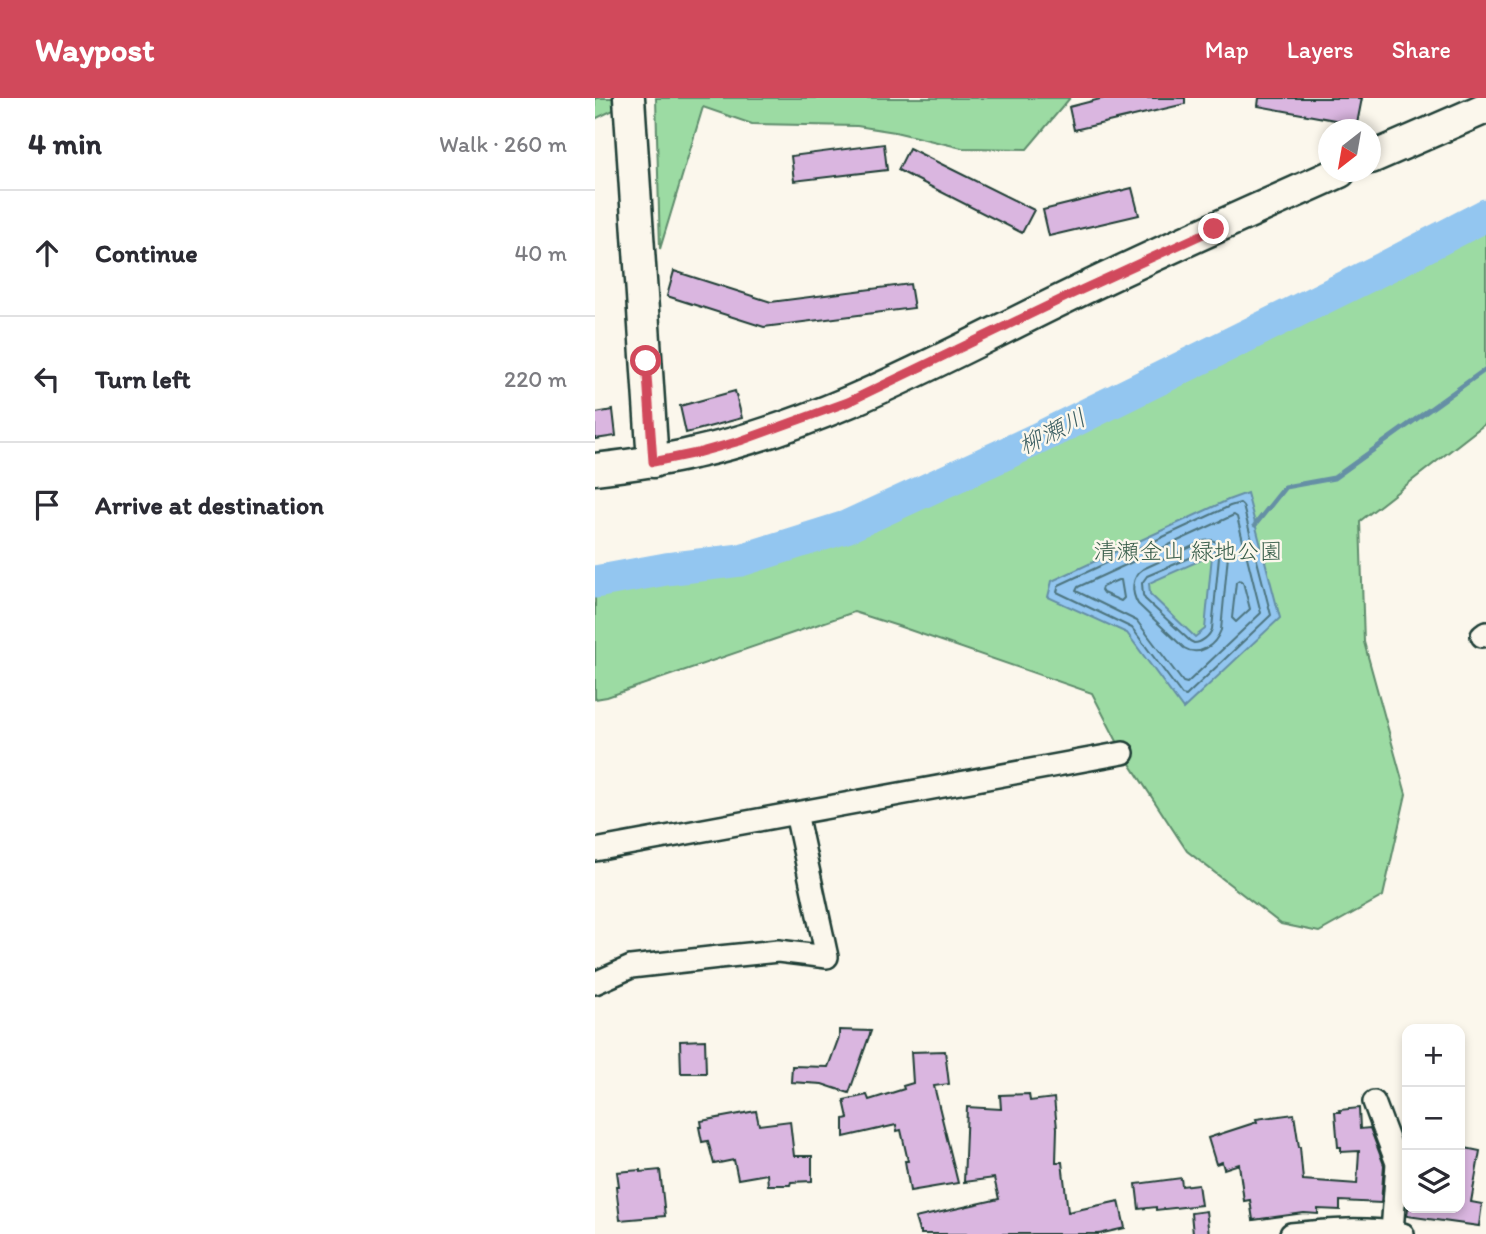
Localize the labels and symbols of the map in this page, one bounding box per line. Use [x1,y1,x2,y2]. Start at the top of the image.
north arrow [1318,119,1381,182]
route end [1198,213,1229,244]
route start [630,345,661,376]
water label: 柳瀬川 [1013,402,1091,460]
park label: 清瀬金山 緑地公園 [1093,537,1283,565]

